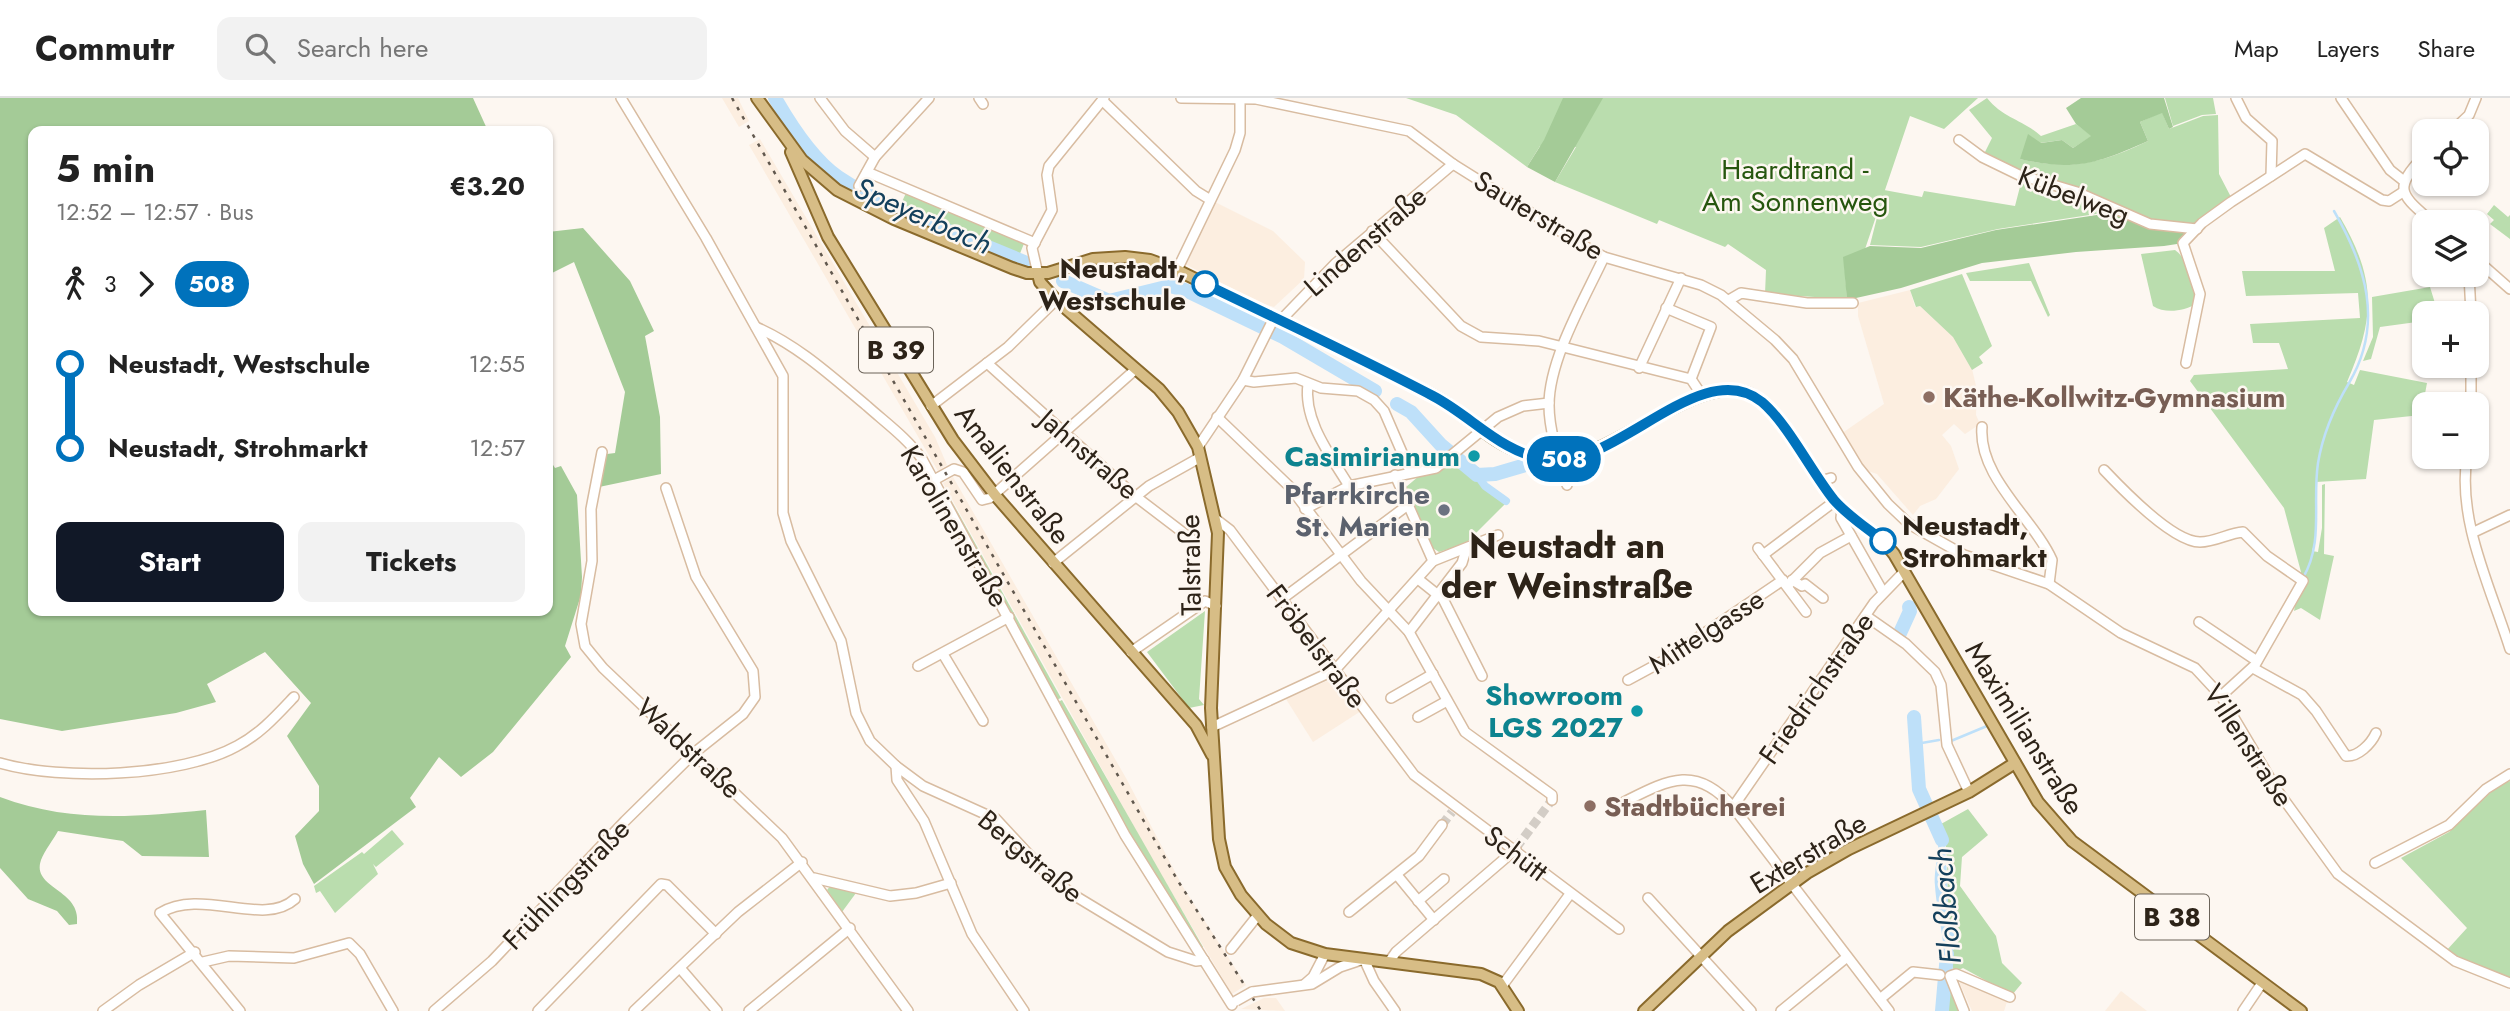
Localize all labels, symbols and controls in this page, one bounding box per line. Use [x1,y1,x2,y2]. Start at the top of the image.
search box [217,17,707,80]
text: Commutr [35,25,175,72]
icon: search [241,29,279,67]
text: Search here [297,29,428,67]
text: Map [2234,31,2279,66]
text: Layers [2317,31,2379,66]
text: Share [2417,31,2475,66]
map controls [2412,119,2489,469]
button: locate [2412,119,2489,196]
text: 5 min [56,141,155,196]
park label: Haardtrand - Am Sonnenweg [1702,149,1888,222]
street label: Kübelweg [2012,155,2135,235]
street label: Sauterstraße [1466,160,1612,270]
water label: Speyerbach [847,166,999,265]
text: €3.20 [450,167,525,205]
street label: Lindenstraße [1295,176,1436,306]
text: 12:52 – 12:57 · Bus [56,195,253,229]
button: layers [2412,210,2489,287]
place label: Neustadt, Westschule [1038,248,1186,321]
icon: walk [56,265,94,303]
icon: forward [127,265,165,303]
text: 508 [189,266,235,301]
text: 3 [104,267,117,301]
marker: Neustadt, Westschule [1192,271,1218,297]
button: + [2412,301,2489,378]
road number: B 39 [859,328,933,372]
text: Neustadt, Westschule [108,345,370,383]
text: 12:55 [469,347,525,381]
place label: Käthe-Kollwitz-Gymnasium [1943,377,2286,418]
marker: Käthe-Kollwitz-Gymnasium [1921,389,1937,405]
button: − [2412,392,2489,469]
street label: Amalienstraße [945,396,1080,553]
street label: Jahnstraße [1027,397,1148,510]
text: Neustadt, Strohmarkt [108,429,367,467]
text: 12:57 [470,431,525,465]
place label: Casimirianum [1285,436,1460,477]
line badge: 508 [1524,436,1604,482]
street label: Karolinenstraße [890,437,1019,615]
text: 508 [1541,441,1587,476]
marker: Casimirianum [1466,448,1482,464]
place label: Pfarrkirche St. Marien [1284,474,1430,547]
marker: Pfarrkirche St. Marien [1436,502,1452,518]
place label: Neustadt, Strohmarkt [1902,505,2047,578]
street label: Talstraße [1169,514,1212,616]
district label: Neustadt an der Weinstraße [1441,521,1693,611]
button: Start [56,522,284,602]
button: Tickets [298,522,525,602]
marker: Neustadt, Strohmarkt [1870,528,1896,554]
street label: Fröbelstraße [1256,576,1377,717]
street label: Mittelgasse [1640,579,1772,684]
street label: Friedrichstraße [1749,604,1884,773]
street label: Maximilianstraße [1955,634,2094,823]
place label: Showroom LGS 2027 [1485,675,1623,748]
street label: Villenstraße [2194,676,2304,815]
street label: Waldstraße [626,688,751,808]
marker: Showroom LGS 2027 [1629,703,1645,719]
place label: Stadtbücherei [1604,786,1786,827]
marker: Stadtbücherei [1582,798,1598,814]
street label: Bergstraße [969,800,1092,913]
street label: Exterstraße [1742,803,1874,904]
street label: Frühlingstraße [493,810,640,959]
street label: Schütt [1475,815,1557,891]
water label: Floßbach [1919,846,1972,966]
road number: B 38 [2135,894,2209,940]

